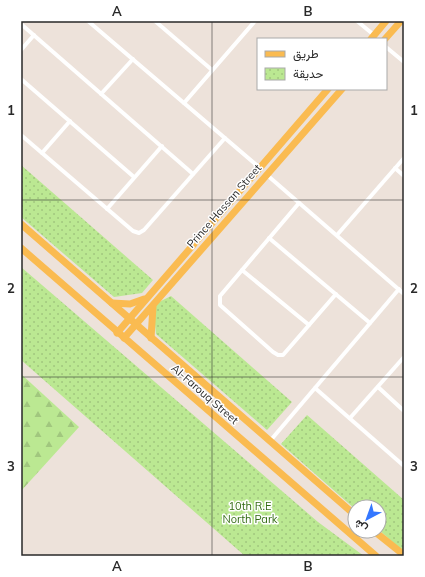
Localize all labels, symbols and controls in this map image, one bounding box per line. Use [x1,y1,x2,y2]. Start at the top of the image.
text: A [112,3,122,19]
text: B [304,3,313,19]
legend [257,38,387,90]
text: طريق [293,46,319,62]
text: حديقة [293,66,323,81]
text: 1 [7,102,15,118]
text: 1 [410,102,418,118]
street label: Prince Hassan Street [184,161,264,251]
text: 2 [7,280,15,296]
text: 2 [410,280,418,296]
street label: Al-Farouq Street [169,361,242,427]
text: 3 [7,458,15,474]
text: 3 [410,458,418,474]
park label: 10th R.E North Park [222,499,278,526]
north arrow [347,499,387,539]
text: ش [351,517,370,536]
text: A [112,558,122,574]
text: B [304,558,313,574]

